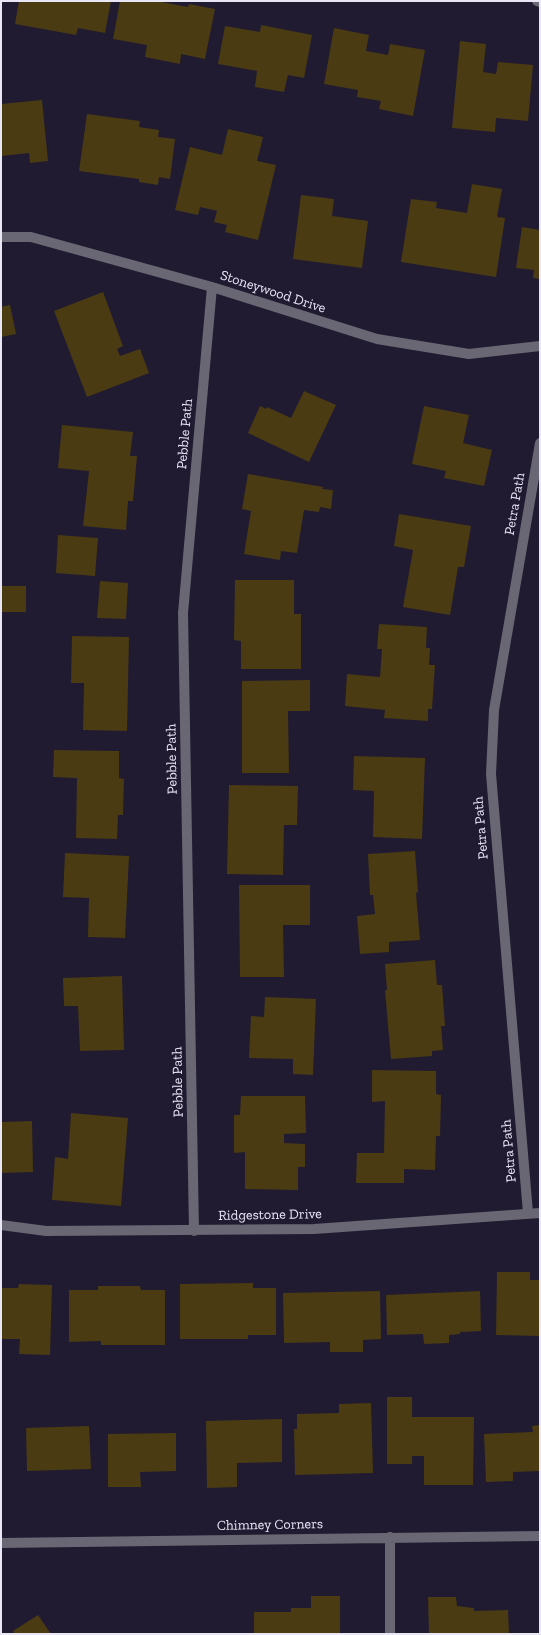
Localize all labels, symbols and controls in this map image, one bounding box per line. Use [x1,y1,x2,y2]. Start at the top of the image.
street label: Stoneywood Drive [218,267,328,317]
street label: Pebble Path [174,398,196,470]
street label: Petra Path [501,471,529,537]
street label: Pebble Path [163,724,181,794]
street label: Petra Path [470,796,492,860]
street label: Pebble Path [169,1047,187,1117]
street label: Petra Path [498,1119,520,1183]
street label: Ridgestone Drive [218,1206,322,1224]
street label: Chimney Corners [217,1516,323,1534]

